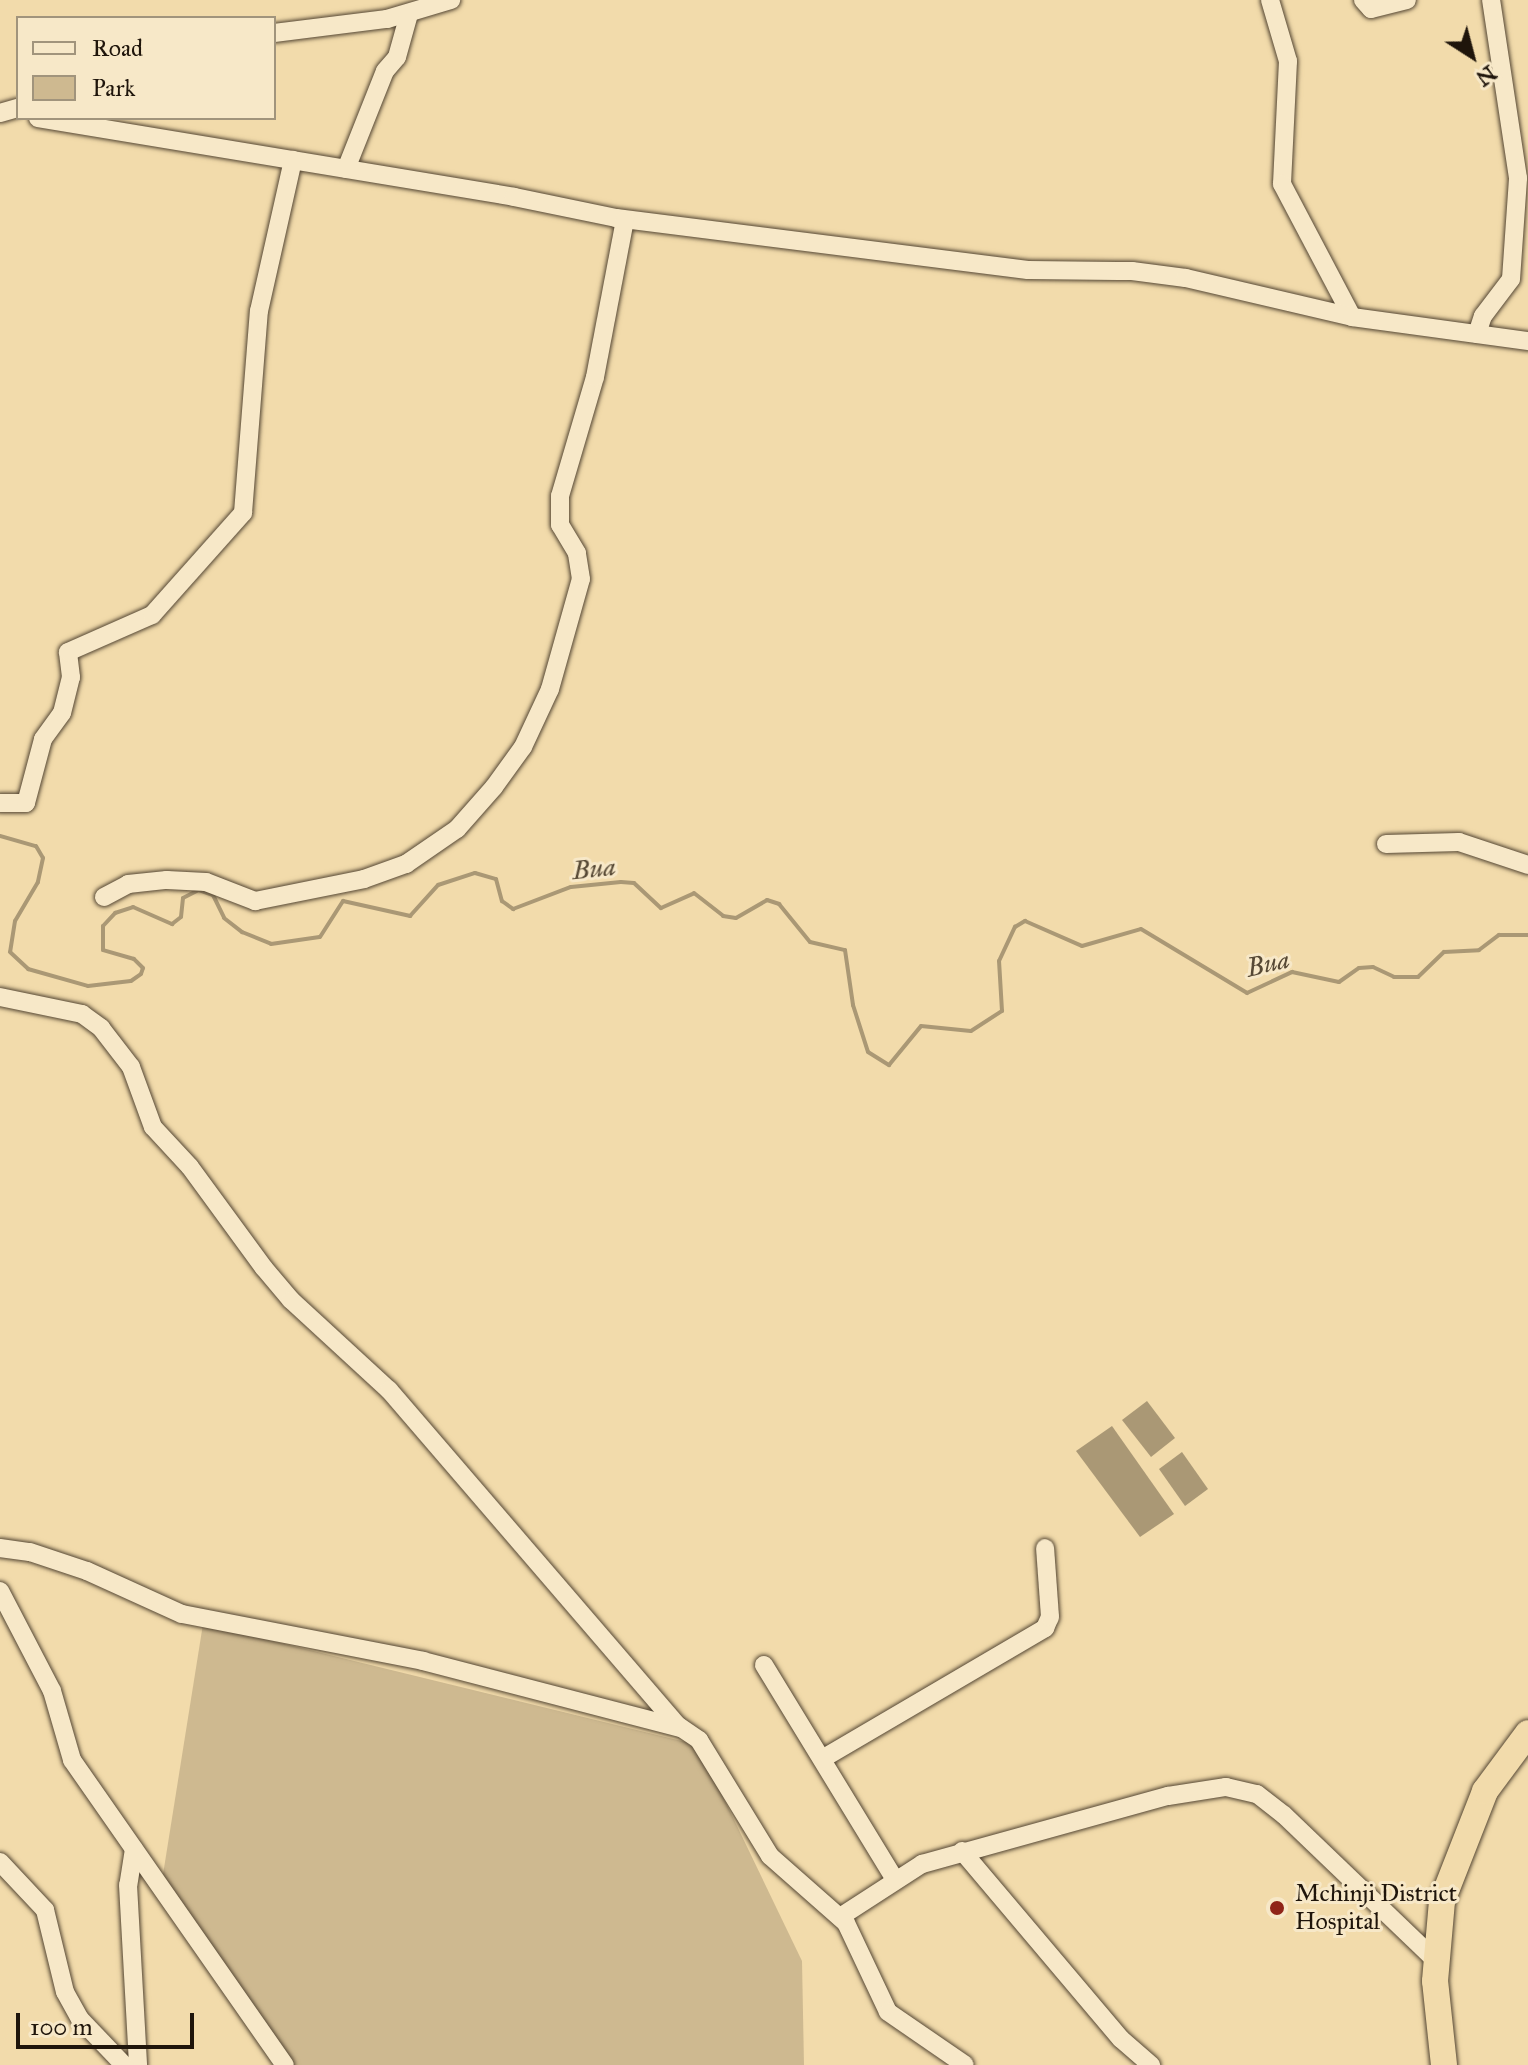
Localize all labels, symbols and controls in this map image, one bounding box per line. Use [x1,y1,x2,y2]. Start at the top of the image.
legend [16,16,276,120]
north arrow [1432,16,1512,96]
text: Road [92,33,143,63]
text: N [1471,59,1502,92]
text: Park [92,73,135,103]
water label: Bua [571,851,617,887]
water label: Bua [1243,944,1293,984]
place label: Mchinji District Hospital [1295,1880,1457,1936]
marker: Mchinji District Hospital [1266,1897,1288,1919]
scale bar [20,1997,198,2047]
text: 100 m [30,2012,93,2042]

